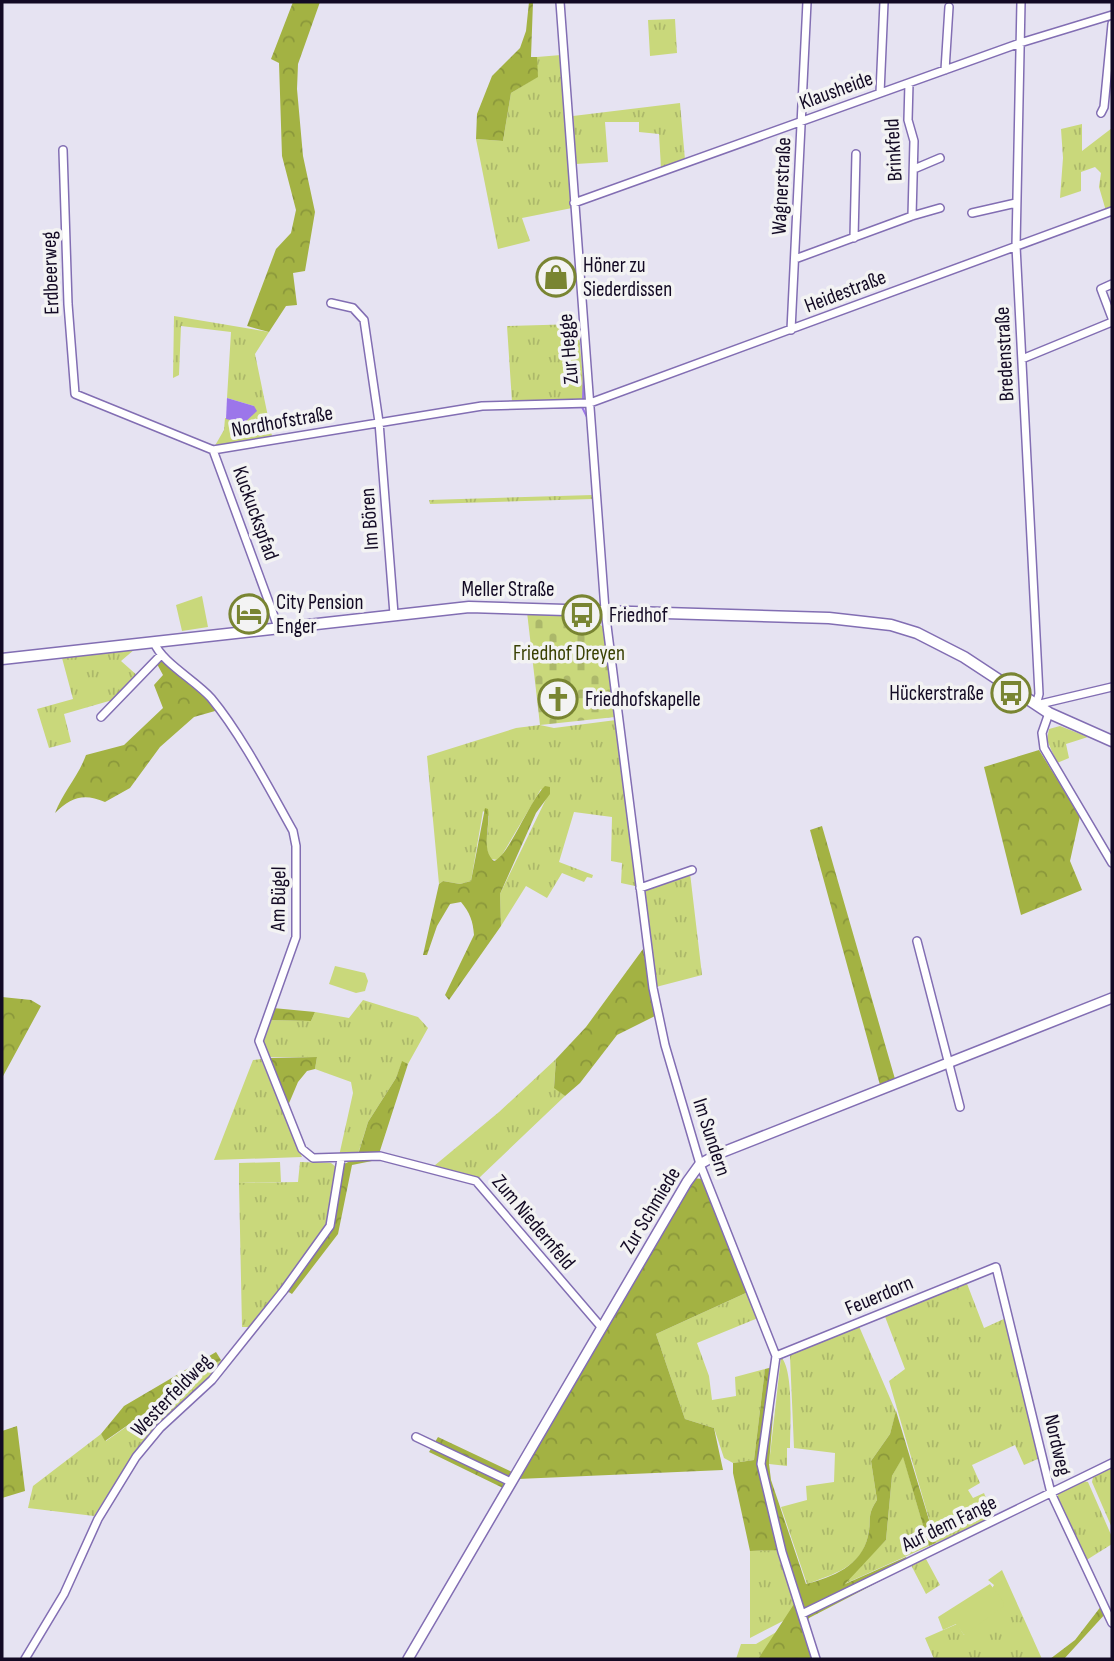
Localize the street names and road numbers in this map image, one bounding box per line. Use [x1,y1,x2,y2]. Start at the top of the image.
street label: Klausheide [796,66,876,115]
street label: Brinkfeld [879,118,908,182]
street label: Wagnerstraße [766,137,797,235]
street label: Erdbeerweg [37,231,64,315]
street label: Heidestraße [801,265,889,318]
street label: Bredenstraße [990,306,1019,402]
street label: Zur Hegge [553,313,584,385]
street label: Nordhofstraße [229,400,335,443]
street label: Kuckuckspfad [227,463,284,564]
street label: Im Bören [355,487,384,551]
street label: Meller Straße [462,577,554,602]
street label: Am Bügel [265,866,292,933]
street label: Im Sundern [687,1095,736,1179]
street label: Zur Schmiede [615,1163,686,1258]
street label: Zum Niedernfeld [487,1170,580,1275]
street label: Feuerdorn [841,1270,917,1321]
street label: Westerfeldweg [126,1349,217,1442]
street label: Nordweg [1038,1412,1077,1478]
street label: Auf dem Fange [897,1490,1001,1558]

